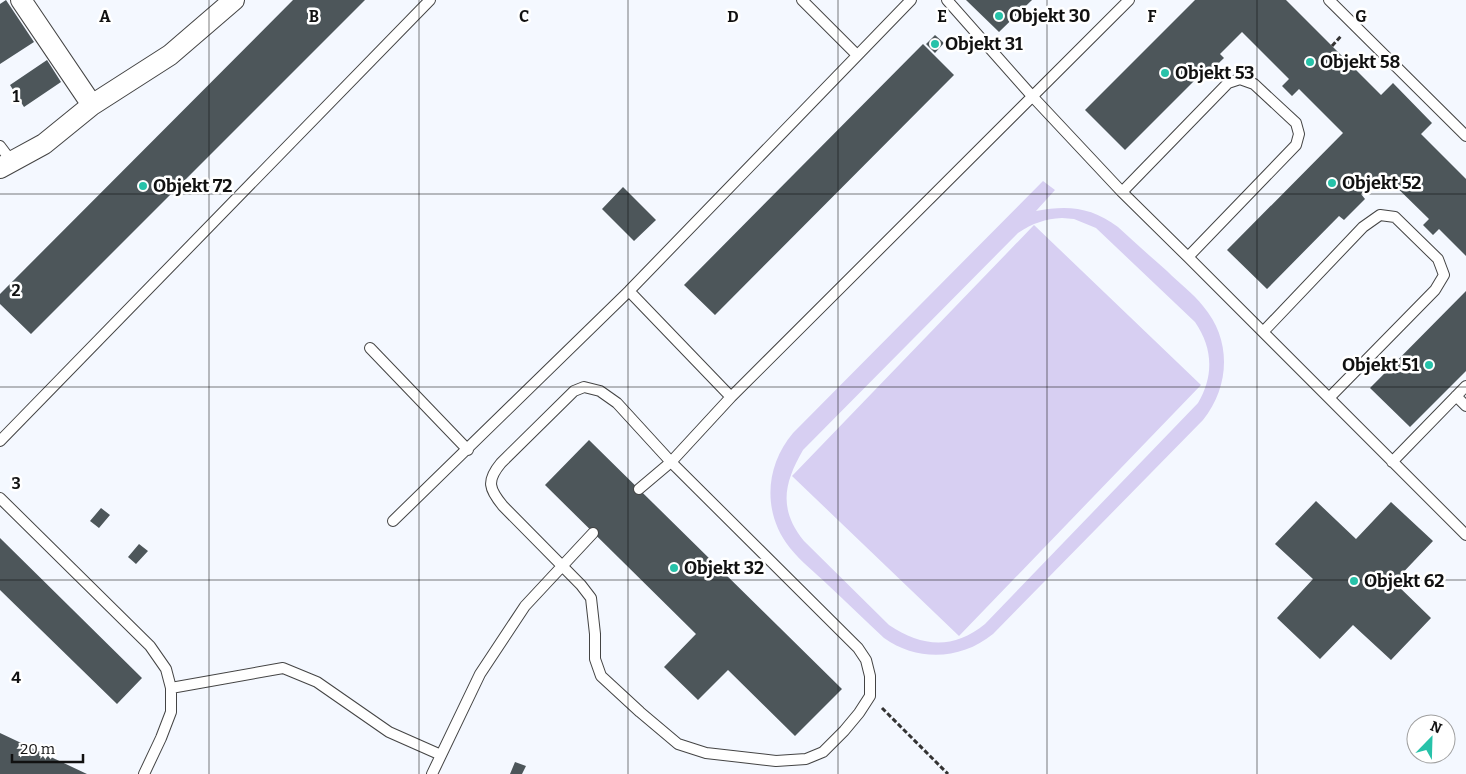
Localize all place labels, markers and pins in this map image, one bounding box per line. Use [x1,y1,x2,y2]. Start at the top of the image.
place label: Objekt 30 [1009,5,1091,27]
marker: Objekt 30 [993,10,1005,22]
place label: Objekt 31 [945,33,1023,55]
marker: Objekt 31 [929,38,941,50]
place label: Objekt 58 [1320,51,1401,73]
marker: Objekt 58 [1304,56,1316,68]
place label: Objekt 53 [1175,62,1254,84]
marker: Objekt 53 [1159,67,1171,79]
place label: Objekt 52 [1342,172,1421,194]
place label: Objekt 72 [153,175,232,197]
marker: Objekt 52 [1326,177,1338,189]
marker: Objekt 72 [137,180,149,192]
place label: Objekt 51 [1342,354,1419,376]
marker: Objekt 51 [1423,359,1435,371]
place label: Objekt 32 [684,557,764,579]
marker: Objekt 32 [668,562,680,574]
place label: Objekt 62 [1364,570,1444,592]
marker: Objekt 62 [1348,575,1360,587]

